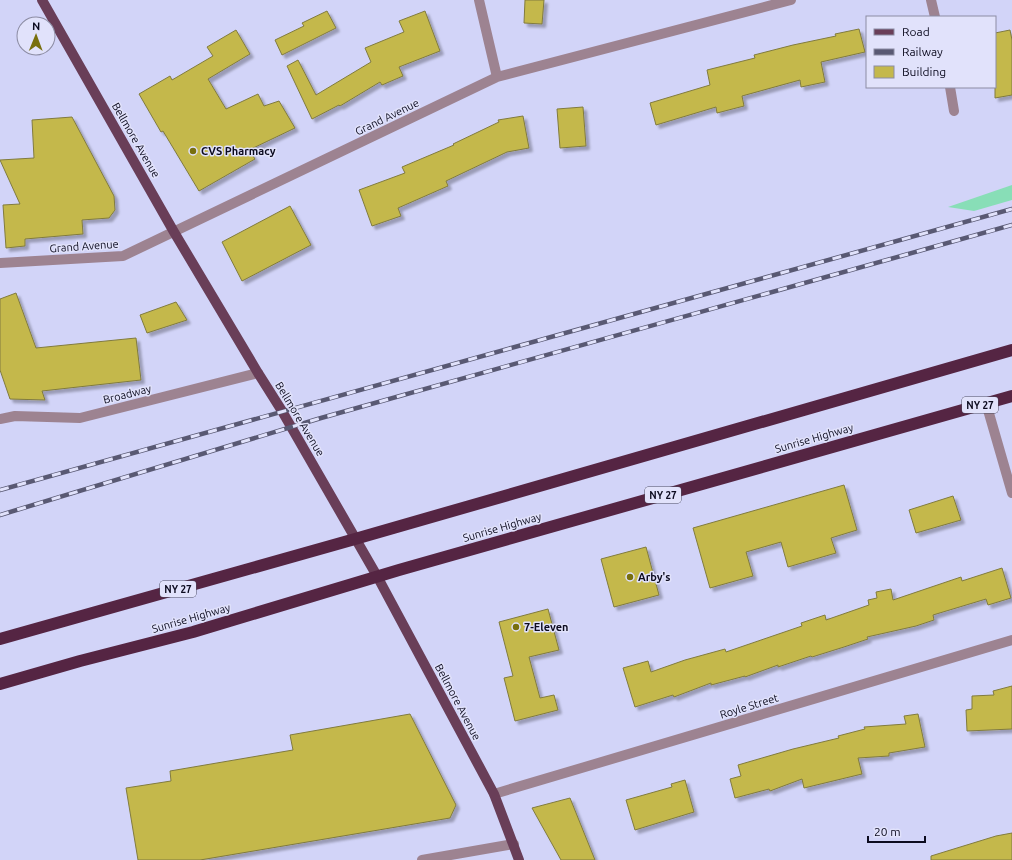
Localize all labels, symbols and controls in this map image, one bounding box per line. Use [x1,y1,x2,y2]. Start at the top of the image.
north arrow [16,16,56,56]
legend [866,16,996,88]
text: N [32,20,40,32]
text: Road [902,25,930,38]
text: Railway [902,45,943,58]
text: Building [902,65,946,78]
street label: Grand Avenue [353,96,421,138]
street label: Bellmore Avenue [110,100,162,180]
place label: CVS Pharmacy [201,145,276,157]
marker: CVS Pharmacy [188,146,198,156]
street label: Grand Avenue [49,238,119,254]
street label: Bellmore Avenue [273,380,327,458]
street label: Broadway [102,382,153,406]
road number: NY 27 [962,397,998,413]
street label: Sunrise Highway [773,421,855,455]
road number: NY 27 [645,487,681,503]
street label: Sunrise Highway [461,510,543,544]
place label: Arby's [638,571,670,583]
marker: Arby's [625,572,635,582]
road number: NY 27 [160,581,196,597]
street label: Sunrise Highway [150,601,232,635]
place label: 7-Eleven [524,621,569,633]
marker: 7-Eleven [511,622,521,632]
street label: Bellmore Avenue [433,662,483,742]
street label: Royle Street [718,691,780,721]
scale bar [868,818,925,844]
text: 20 m [874,825,901,838]

